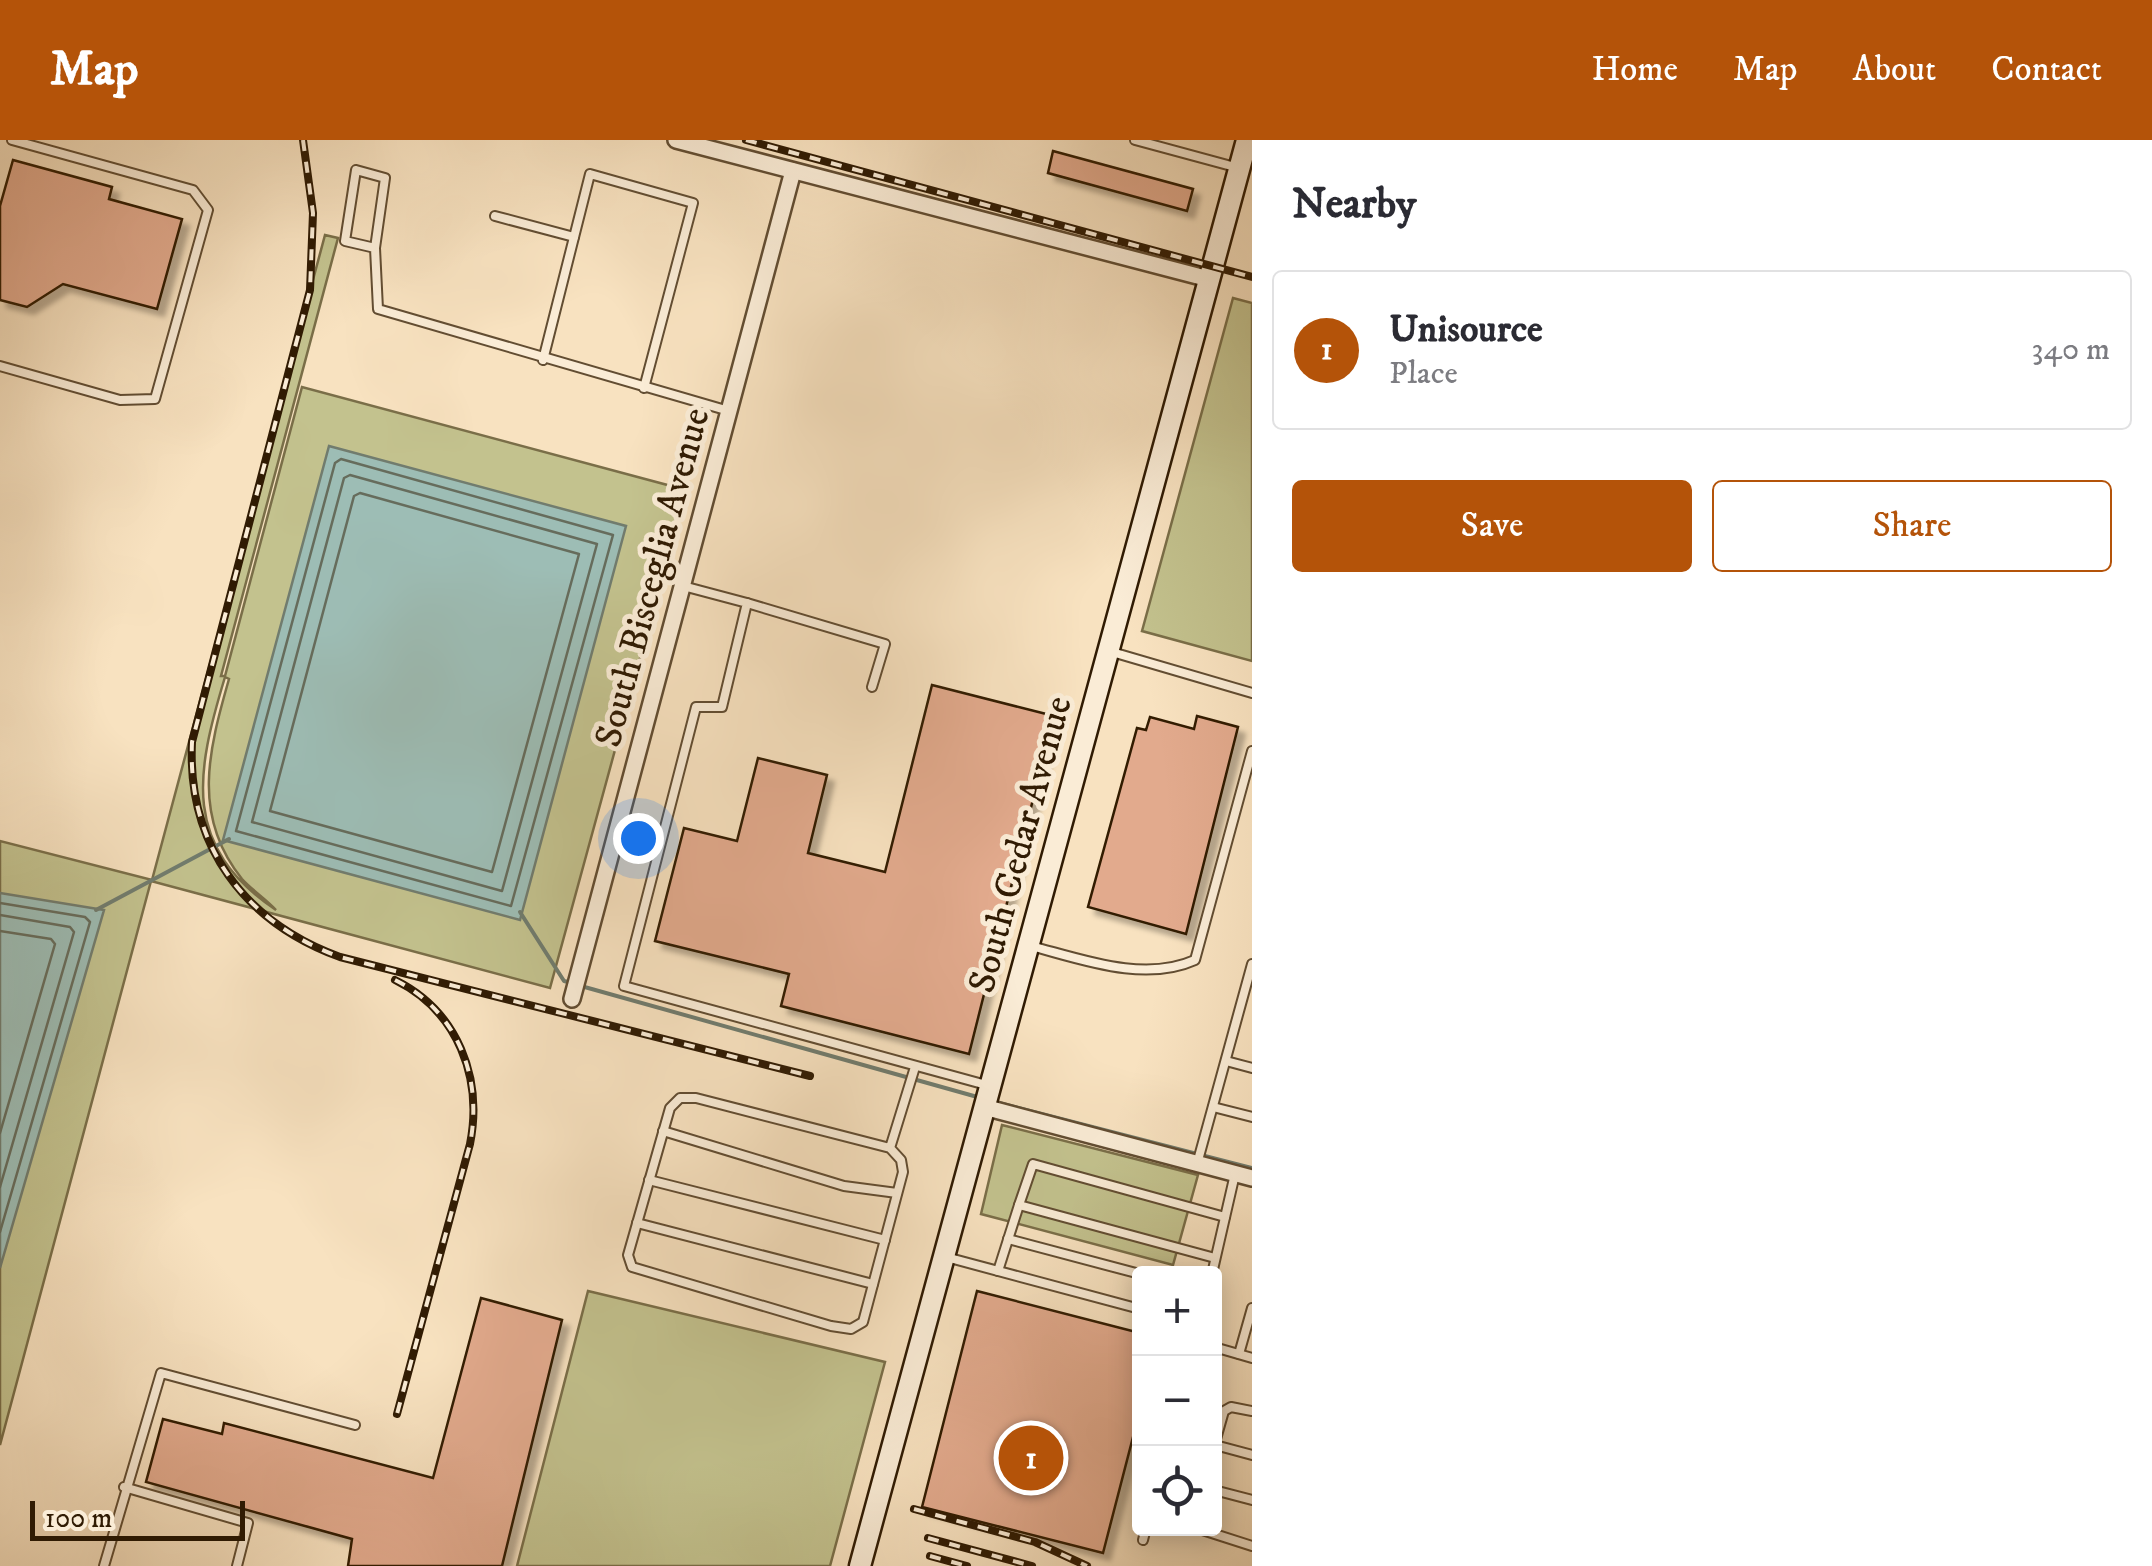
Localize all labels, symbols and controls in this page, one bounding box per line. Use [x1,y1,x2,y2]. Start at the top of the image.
text: Map [50,40,138,100]
text: Home [1591,48,1678,92]
text: Map [1733,48,1797,92]
text: About [1852,48,1936,92]
text: Contact [1991,48,2102,92]
text: Nearby [1292,179,1416,231]
text: Unisource [1389,306,1543,354]
text: 1 [1321,330,1332,370]
text: 340 m [2032,330,2110,370]
text: Place [1389,354,1458,394]
street label: South Bisceglia Avenue [585,403,721,752]
button: Save [1292,480,1692,572]
button: Share [1712,480,2112,572]
street label: South Cedar Avenue [958,691,1084,998]
your location [613,813,664,864]
map controls [1132,1266,1222,1536]
button: + [1132,1266,1222,1356]
button: − [1132,1356,1222,1446]
pin: 1 [998,1420,1064,1496]
button: locate [1132,1446,1222,1536]
scale bar [30,1496,245,1540]
text: 100 m [45,1501,112,1536]

